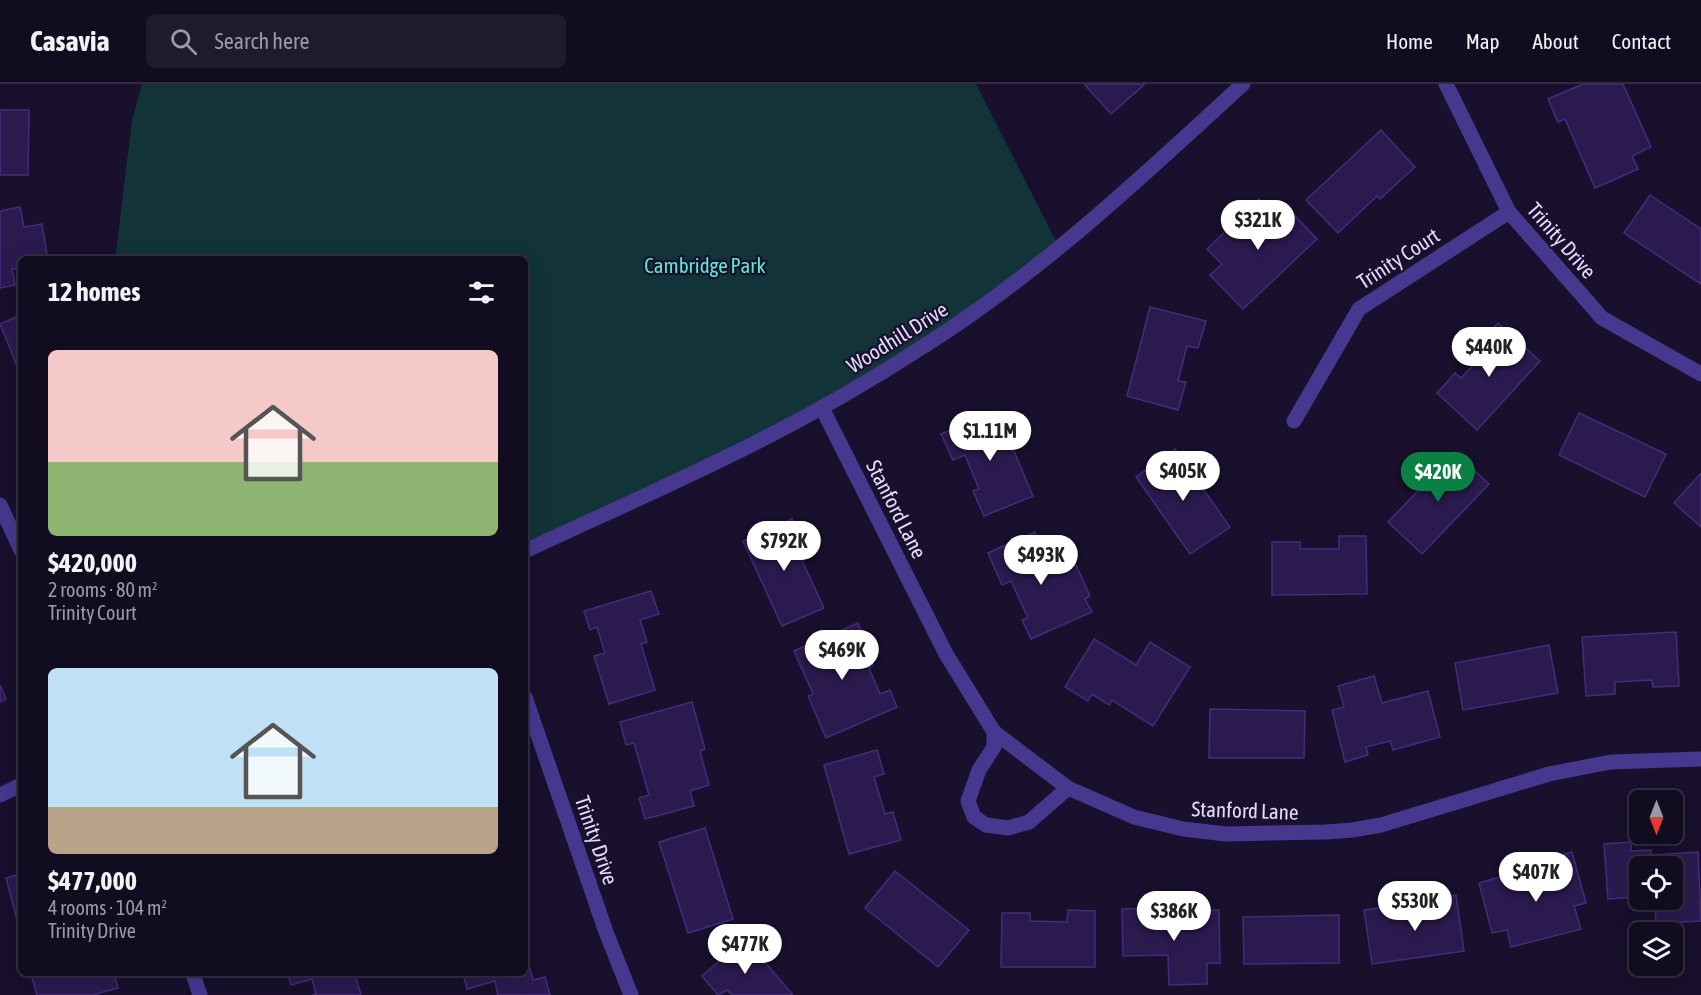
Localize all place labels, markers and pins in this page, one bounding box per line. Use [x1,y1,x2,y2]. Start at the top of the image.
pin: $321K [1216,200,1300,251]
pin: $440K [1447,327,1531,378]
pin: $1.11M [941,411,1039,462]
pin: $405K [1141,451,1225,502]
pin: $420K [1396,452,1480,503]
pin: $792K [742,521,826,572]
pin: $493K [999,535,1083,586]
pin: $469K [800,630,884,681]
pin: $407K [1494,852,1578,903]
pin: $530K [1373,881,1457,932]
pin: $386K [1132,891,1216,942]
pin: $477K [703,924,787,975]

